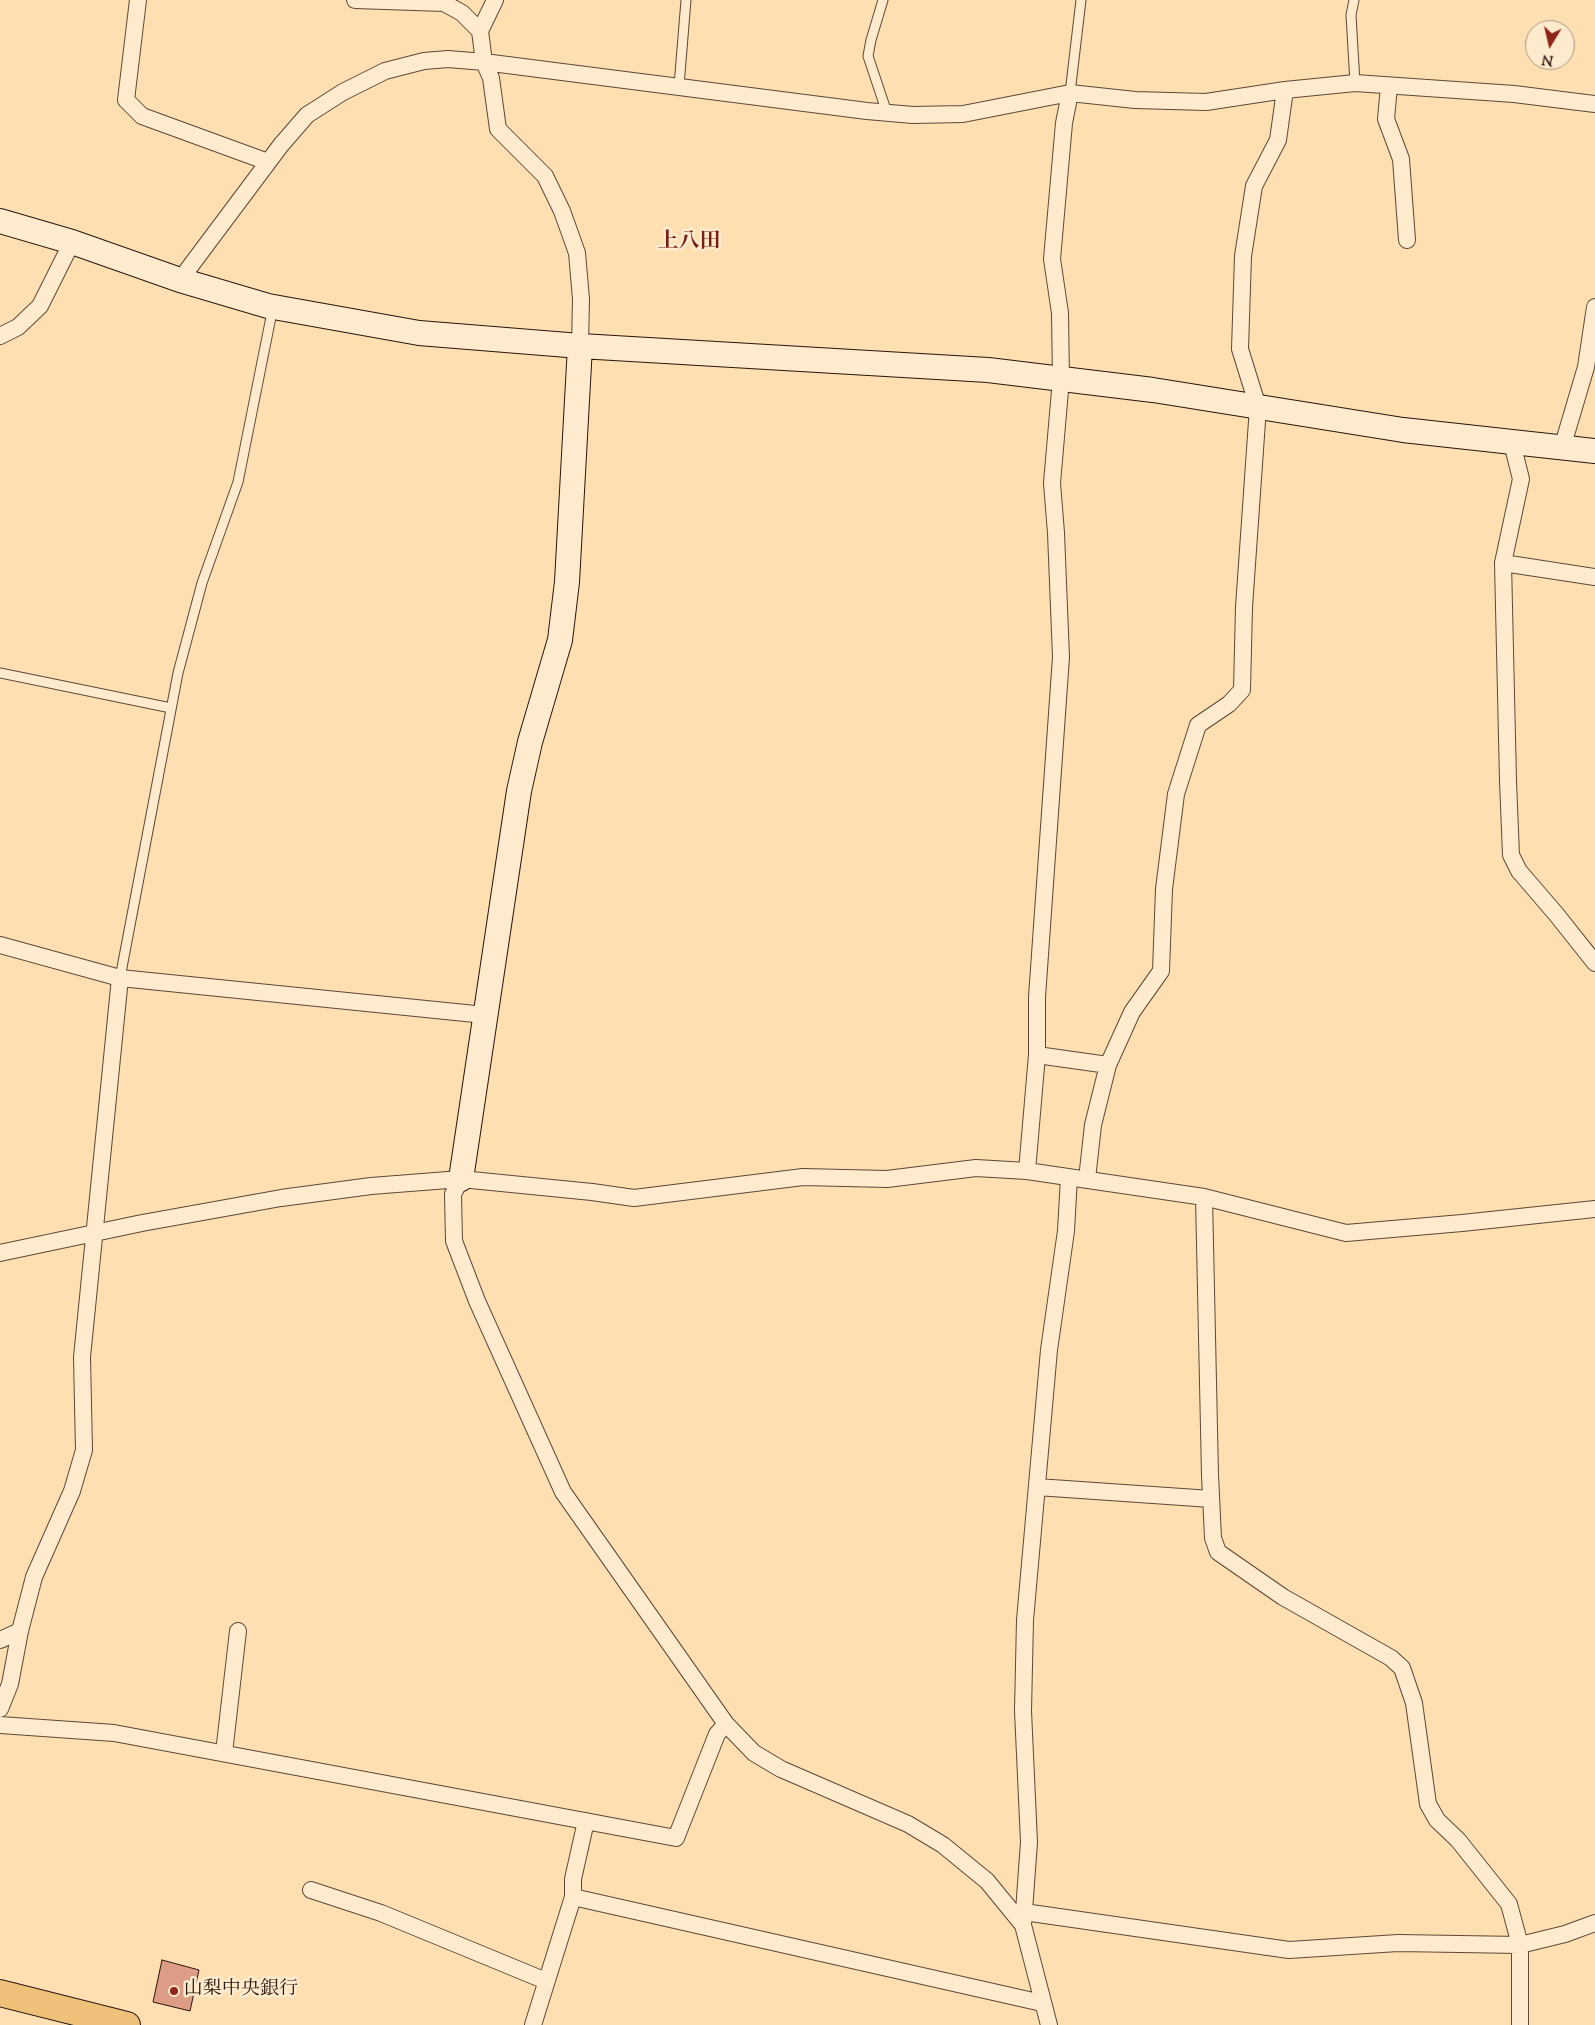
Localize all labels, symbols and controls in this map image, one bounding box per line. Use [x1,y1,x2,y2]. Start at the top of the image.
north arrow [1525,20,1575,70]
text: N [1541,48,1555,70]
district label: 上八田 [658,230,720,256]
place label: 山梨中央銀行 [184,1980,298,2002]
marker: 山梨中央銀行 [168,1985,180,1997]

